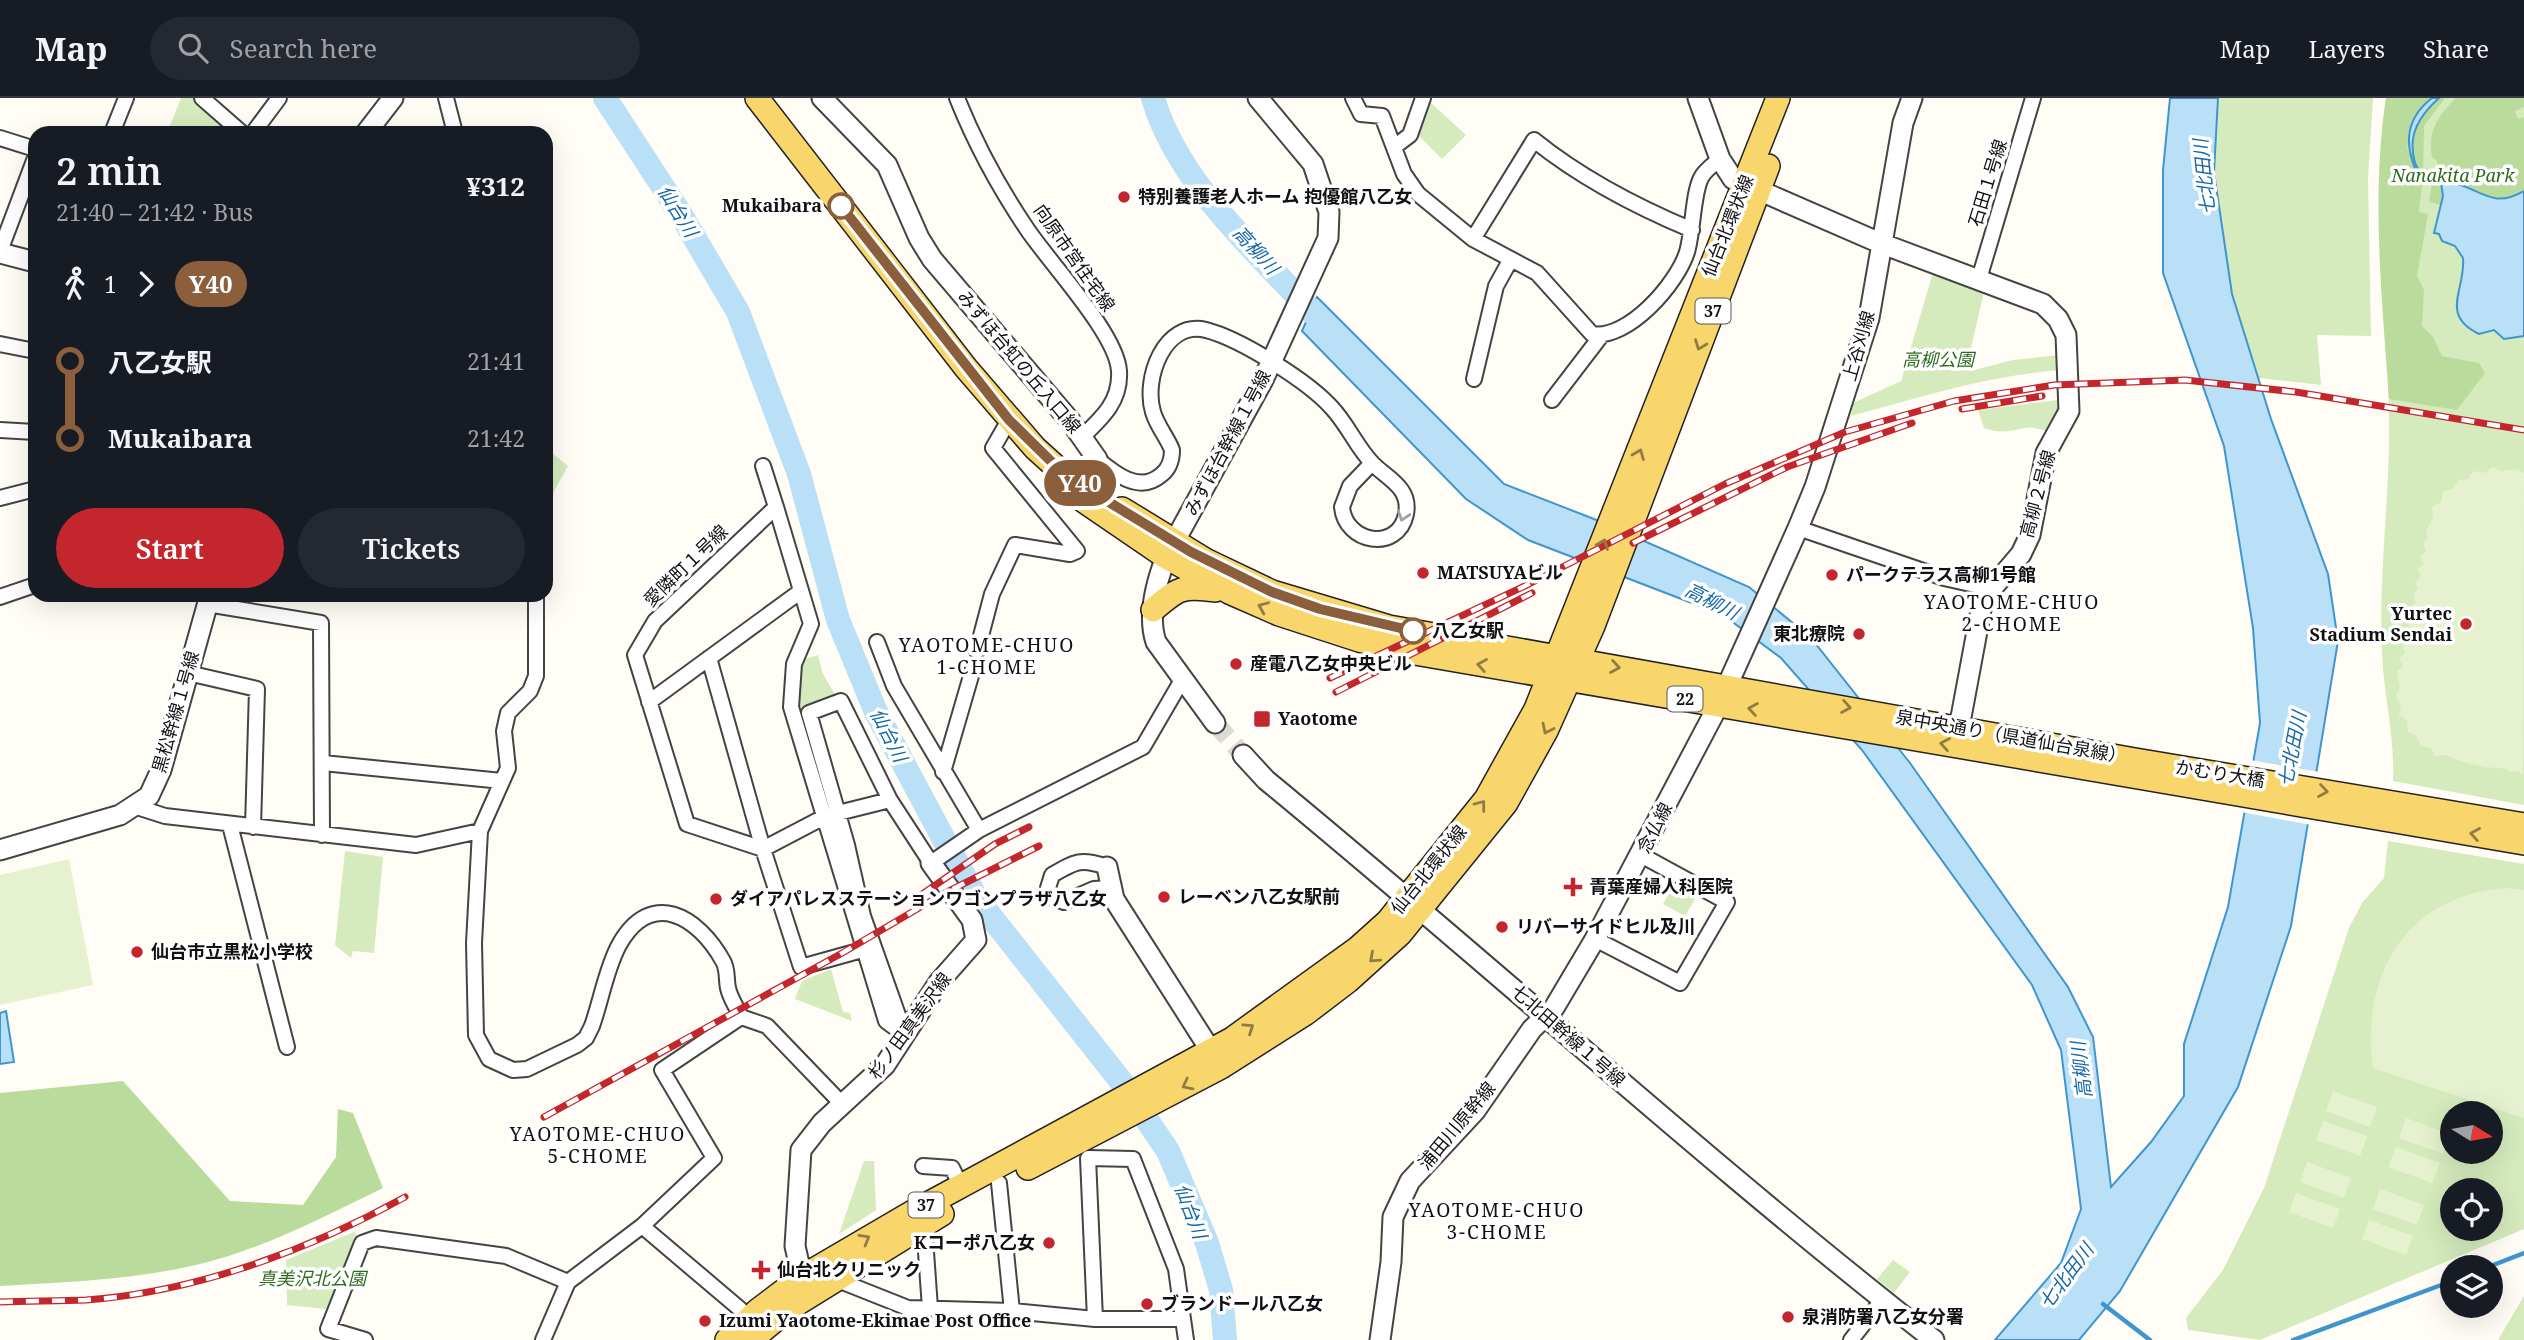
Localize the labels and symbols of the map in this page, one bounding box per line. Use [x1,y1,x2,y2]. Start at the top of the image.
street label: 石田１号線 [1962,136,2012,229]
water label: 七北田川 [2187,136,2221,216]
park label: Nanakita Park [2390,163,2515,187]
street label: 仙台北環状線 [1696,171,1758,280]
water label: 仙台川 [652,180,705,244]
place label: 特別養護老人ホーム 抱優館八乙女 [1138,184,1412,208]
marker: 特別養護老人ホーム 抱優館八乙女 [1116,189,1132,205]
place label: Mukaibara [722,193,822,217]
marker: Mukaibara [828,193,854,219]
street label: 向原市営住宅線 [1029,199,1121,316]
water label: 高柳川 [1227,220,1286,281]
street label: みずほ台虹の丘入口線 [953,285,1087,438]
road number: 37 [1696,298,1730,324]
street label: 上谷刈線 [1837,308,1879,384]
one-way arrow [1695,338,1709,350]
park label: 高柳公園 [1902,347,1977,371]
street label: みずほ台幹線１号線 [1178,365,1276,520]
street label: 高柳２号線 [2014,447,2060,540]
one-way arrow [1631,448,1645,461]
line badge: Y40 [1040,460,1120,506]
one-way arrow [1397,510,1411,522]
street label: 愛隣町１号線 [638,519,732,611]
one-way arrow [1594,539,1608,551]
place label: MATSUYAビル [1437,560,1563,584]
place label: パークテラス高柳1号館 [1846,562,2036,586]
marker: MATSUYAビル [1415,565,1431,581]
marker: パークテラス高柳1号館 [1824,567,1840,583]
water label: 高柳川 [1681,576,1745,626]
district label: YAOTOME-CHUO 2-CHOME [1923,589,2100,637]
one-way arrow [1258,601,1270,615]
place label: Yurtec Stadium Sendai [2309,601,2453,646]
marker: Yurtec Stadium Sendai [2458,616,2474,632]
marker: 八乙女駅 [1400,618,1426,644]
place label: 八乙女駅 [1432,618,1504,642]
place label: 東北療院 [1773,621,1845,645]
marker: 東北療院 [1851,626,1867,642]
district label: YAOTOME-CHUO 1-CHOME [898,632,1075,680]
street label: 黒松幹線１号線 [146,648,204,776]
place label: 産電八乙女中央ビル [1250,651,1412,675]
marker: 産電八乙女中央ビル [1228,656,1244,672]
one-way arrow [1476,658,1488,673]
one-way arrow [1609,659,1621,674]
road number: 22 [1668,686,1702,712]
one-way arrow [1840,699,1852,714]
one-way arrow [1747,702,1759,717]
water label: 仙台川 [864,704,914,768]
street label: 泉中央通り（県道仙台泉線） [1894,704,2128,768]
place label: Yaotome [1278,706,1358,730]
water label: 七北田川 [2272,707,2312,789]
marker: Yaotome [1252,709,1272,729]
one-way arrow [1541,722,1555,734]
one-way arrow [1939,737,1950,752]
street label: かむり大橋 [2174,754,2266,792]
one-way arrow [2318,783,2329,798]
street label: 念仏線 [1631,798,1677,857]
one-way arrow [1472,800,1485,813]
street label: 仙台北環状線 [1385,820,1472,919]
one-way arrow [2469,827,2481,842]
place label: 青葉産婦人科医院 [1589,874,1733,898]
marker: 青葉産婦人科医院 [1563,877,1583,897]
place label: レーベン八乙女駅前 [1178,884,1340,908]
place label: ダイアパレスステーションワゴンプラザ八乙女 [730,886,1107,910]
marker: レーベン八乙女駅前 [1156,889,1172,905]
marker: ダイアパレスステーションワゴンプラザ八乙女 [708,891,724,907]
place label: リバーサイドヒル及川 [1516,914,1696,938]
marker: リバーサイドヒル及川 [1494,919,1510,935]
place label: 仙台市立黒松小学校 [151,939,313,963]
marker: 仙台市立黒松小学校 [129,944,145,960]
one-way arrow [1369,949,1382,962]
street label: 杉ノ田真美沢線 [862,967,956,1083]
street label: 七北田幹線１号線 [1506,979,1631,1092]
one-way arrow [1241,1024,1254,1036]
water label: 高柳川 [2064,1038,2097,1100]
street label: 浦田川原幹線 [1412,1076,1500,1174]
one-way arrow [1182,1077,1194,1091]
north arrow [2440,1101,2502,1164]
district label: YAOTOME-CHUO 5-CHOME [509,1121,686,1169]
water label: 仙台川 [1169,1180,1214,1244]
road number: 37 [908,1192,944,1218]
district label: YAOTOME-CHUO 3-CHOME [1408,1197,1585,1245]
place label: Kコーポ八乙女 [914,1230,1035,1254]
one-way arrow [857,1235,870,1248]
marker: Kコーポ八乙女 [1041,1235,1057,1251]
water label: 七北田川 [2033,1236,2100,1314]
place label: 仙台北クリニック [777,1257,921,1281]
marker: 仙台北クリニック [751,1260,771,1280]
park label: 真美沢北公園 [258,1266,369,1290]
place label: ブランドール八乙女 [1161,1291,1323,1315]
marker: ブランドール八乙女 [1139,1296,1155,1312]
place label: 泉消防署八乙女分署 [1802,1304,1964,1328]
place label: Izumi Yaotome-Ekimae Post Office [719,1308,1031,1332]
marker: 泉消防署八乙女分署 [1780,1309,1796,1325]
marker: Izumi Yaotome-Ekimae Post Office [697,1313,713,1329]

